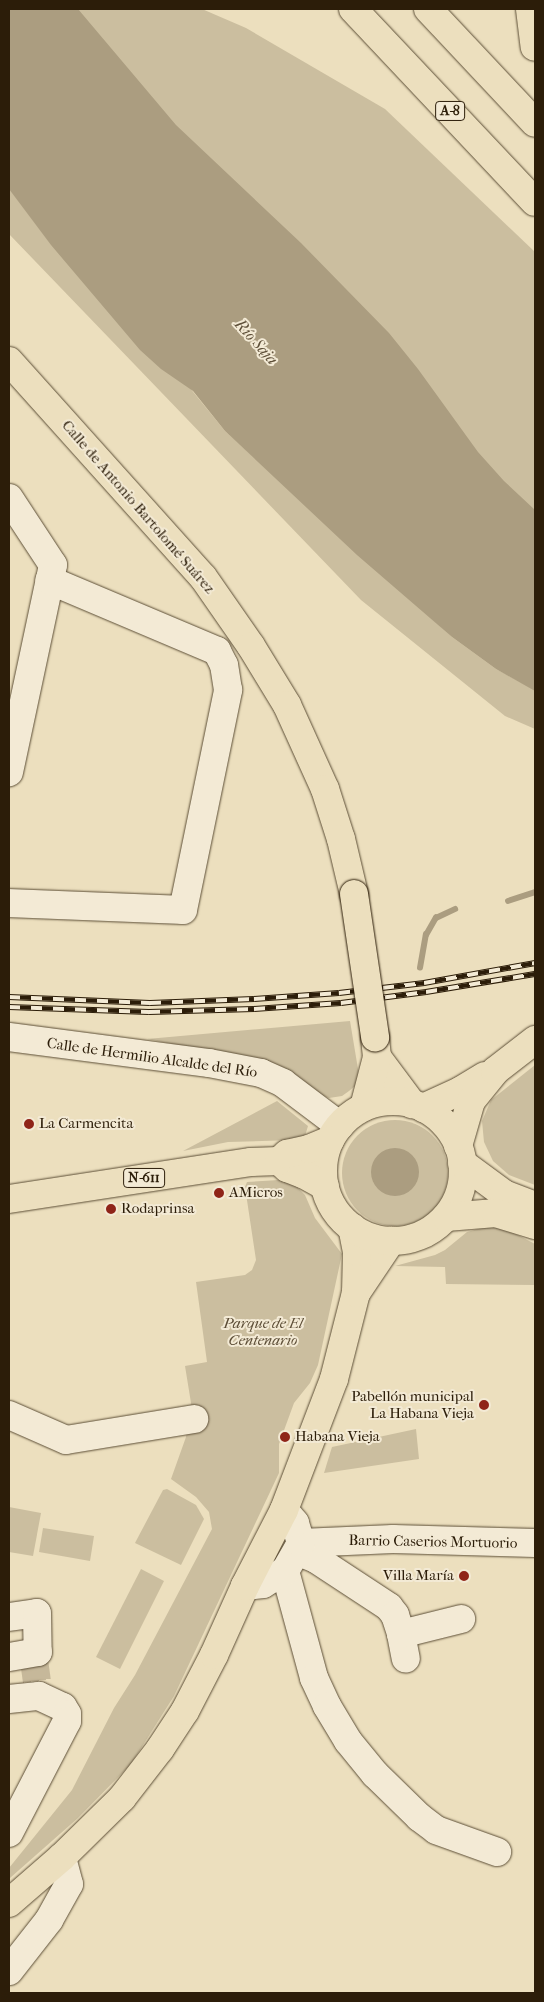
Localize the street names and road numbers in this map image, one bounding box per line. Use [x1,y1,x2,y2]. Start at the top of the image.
road number: A-8 [435,100,465,122]
street label: Calle de Antonio Bartolomé Suárez [58,417,218,597]
street label: Calle de Hermilio Alcalde del Río [46,1034,258,1082]
road number: N-611 [123,1166,165,1190]
street label: Barrio Caserios Mortuorio [349,1532,517,1552]

